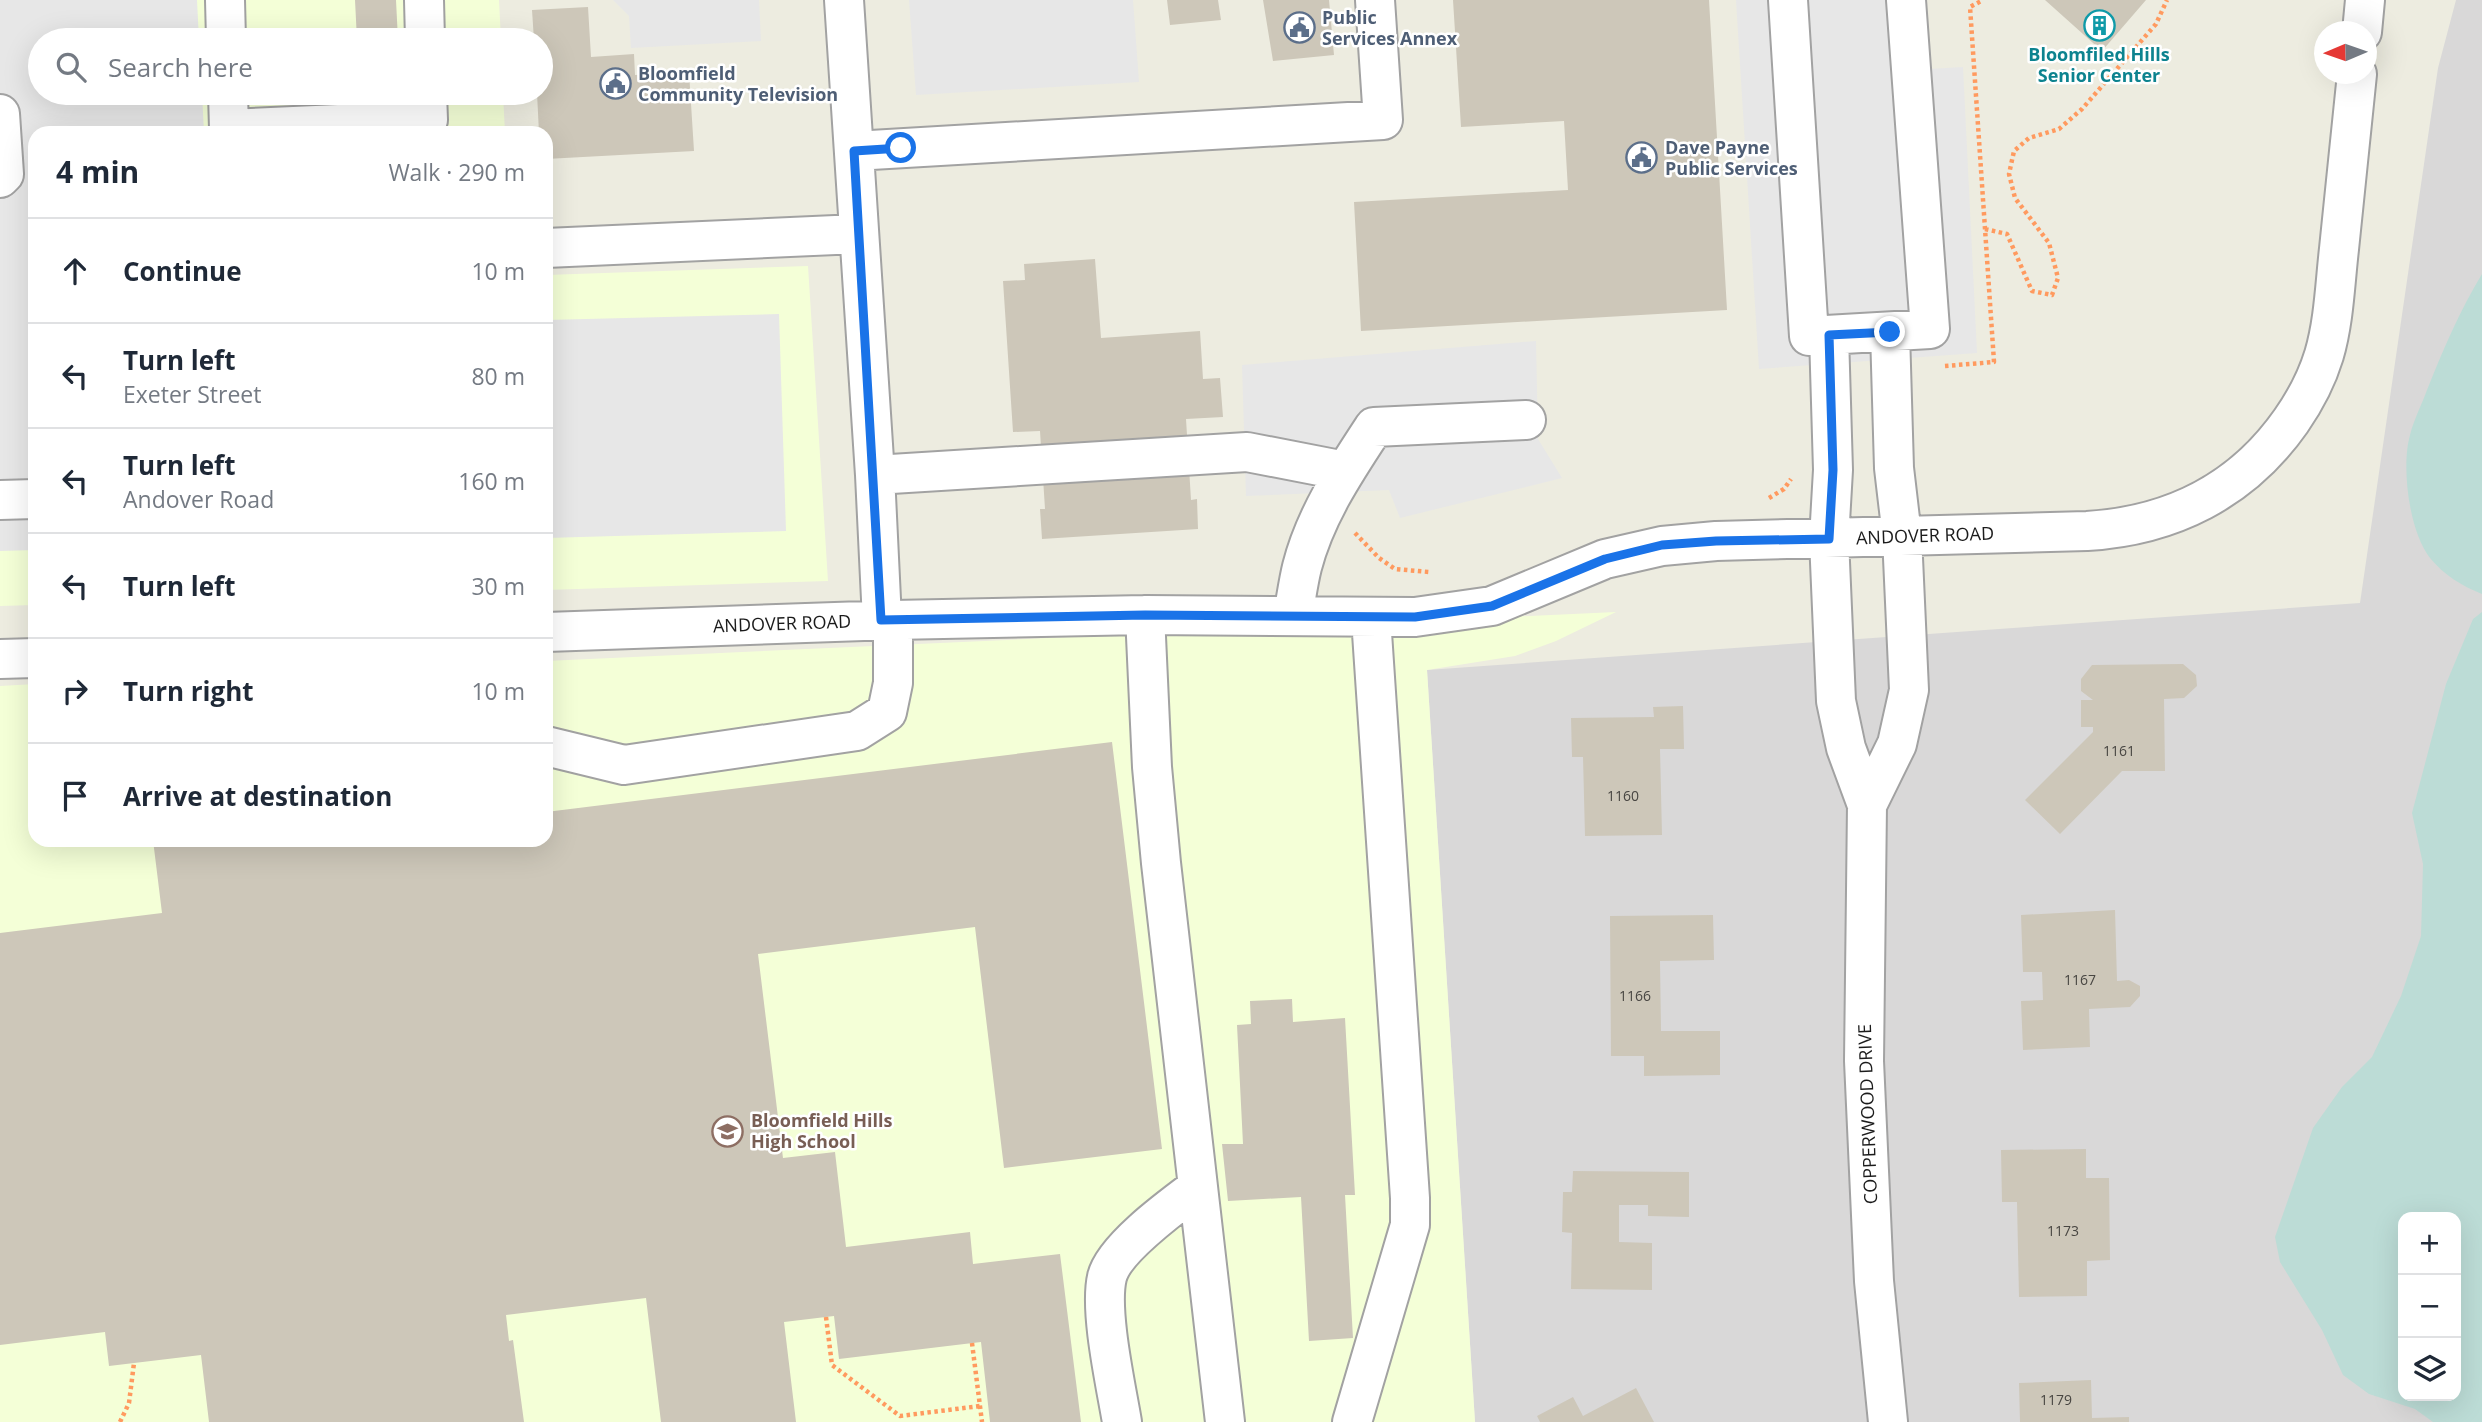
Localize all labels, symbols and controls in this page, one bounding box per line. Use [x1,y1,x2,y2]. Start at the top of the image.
place label: Public Services Annex [1322,5,1458,50]
building icon: Bloomfiled Hills Senior Center [2082,8,2116,42]
public building icon: Public Services Annex [1282,11,1316,45]
north arrow [2314,21,2377,84]
search box [28,28,553,105]
place label: Bloomfiled Hills Senior Center [2028,42,2170,87]
icon: search [52,48,90,86]
text: Search here [108,49,253,85]
place label: Bloomfield Community Television [638,61,838,106]
public building icon: Bloomfield Community Television [598,67,632,101]
route start [885,132,916,163]
place label: Dave Payne Public Services [1665,135,1798,180]
public building icon: Dave Payne Public Services [1625,141,1659,175]
text: 4 min [56,151,139,192]
text: Walk · 290 m [388,156,525,188]
icon: ahead [56,252,94,290]
text: Continue [123,253,242,289]
text: 10 m [471,255,525,287]
route end [1874,316,1905,347]
text: Turn left [123,342,235,378]
icon: left [56,357,94,395]
text: 80 m [471,360,525,392]
text: Exeter Street [123,378,261,410]
text: Turn left [123,447,235,483]
icon: left [56,462,94,500]
text: 160 m [458,465,525,497]
text: Andover Road [123,483,274,515]
street label: ANDOVER ROAD [1856,521,1994,549]
icon: left [56,567,94,605]
text: Turn left [123,568,235,604]
text: 30 m [471,570,525,602]
street label: ANDOVER ROAD [713,609,851,637]
icon: right [56,672,94,710]
text: Turn right [123,673,254,709]
text: 10 m [471,675,525,707]
house number: 1161 [2103,741,2135,760]
icon: arrive [56,777,94,815]
text: Arrive at destination [123,778,392,814]
house number: 1160 [1607,786,1639,805]
house number: 1167 [2064,970,2096,989]
house number: 1166 [1619,986,1651,1005]
street label: COPPERWOOD DRIVE [1852,1023,1882,1205]
place label: Bloomfield Hills High School [751,1108,892,1153]
school or university icon: Bloomfield Hills High School [711,1114,745,1148]
map controls [2398,1212,2461,1401]
button: + [2398,1212,2461,1275]
house number: 1173 [2047,1221,2079,1240]
button: − [2398,1275,2461,1338]
button: layers [2398,1338,2461,1401]
house number: 1179 [2040,1390,2072,1409]

